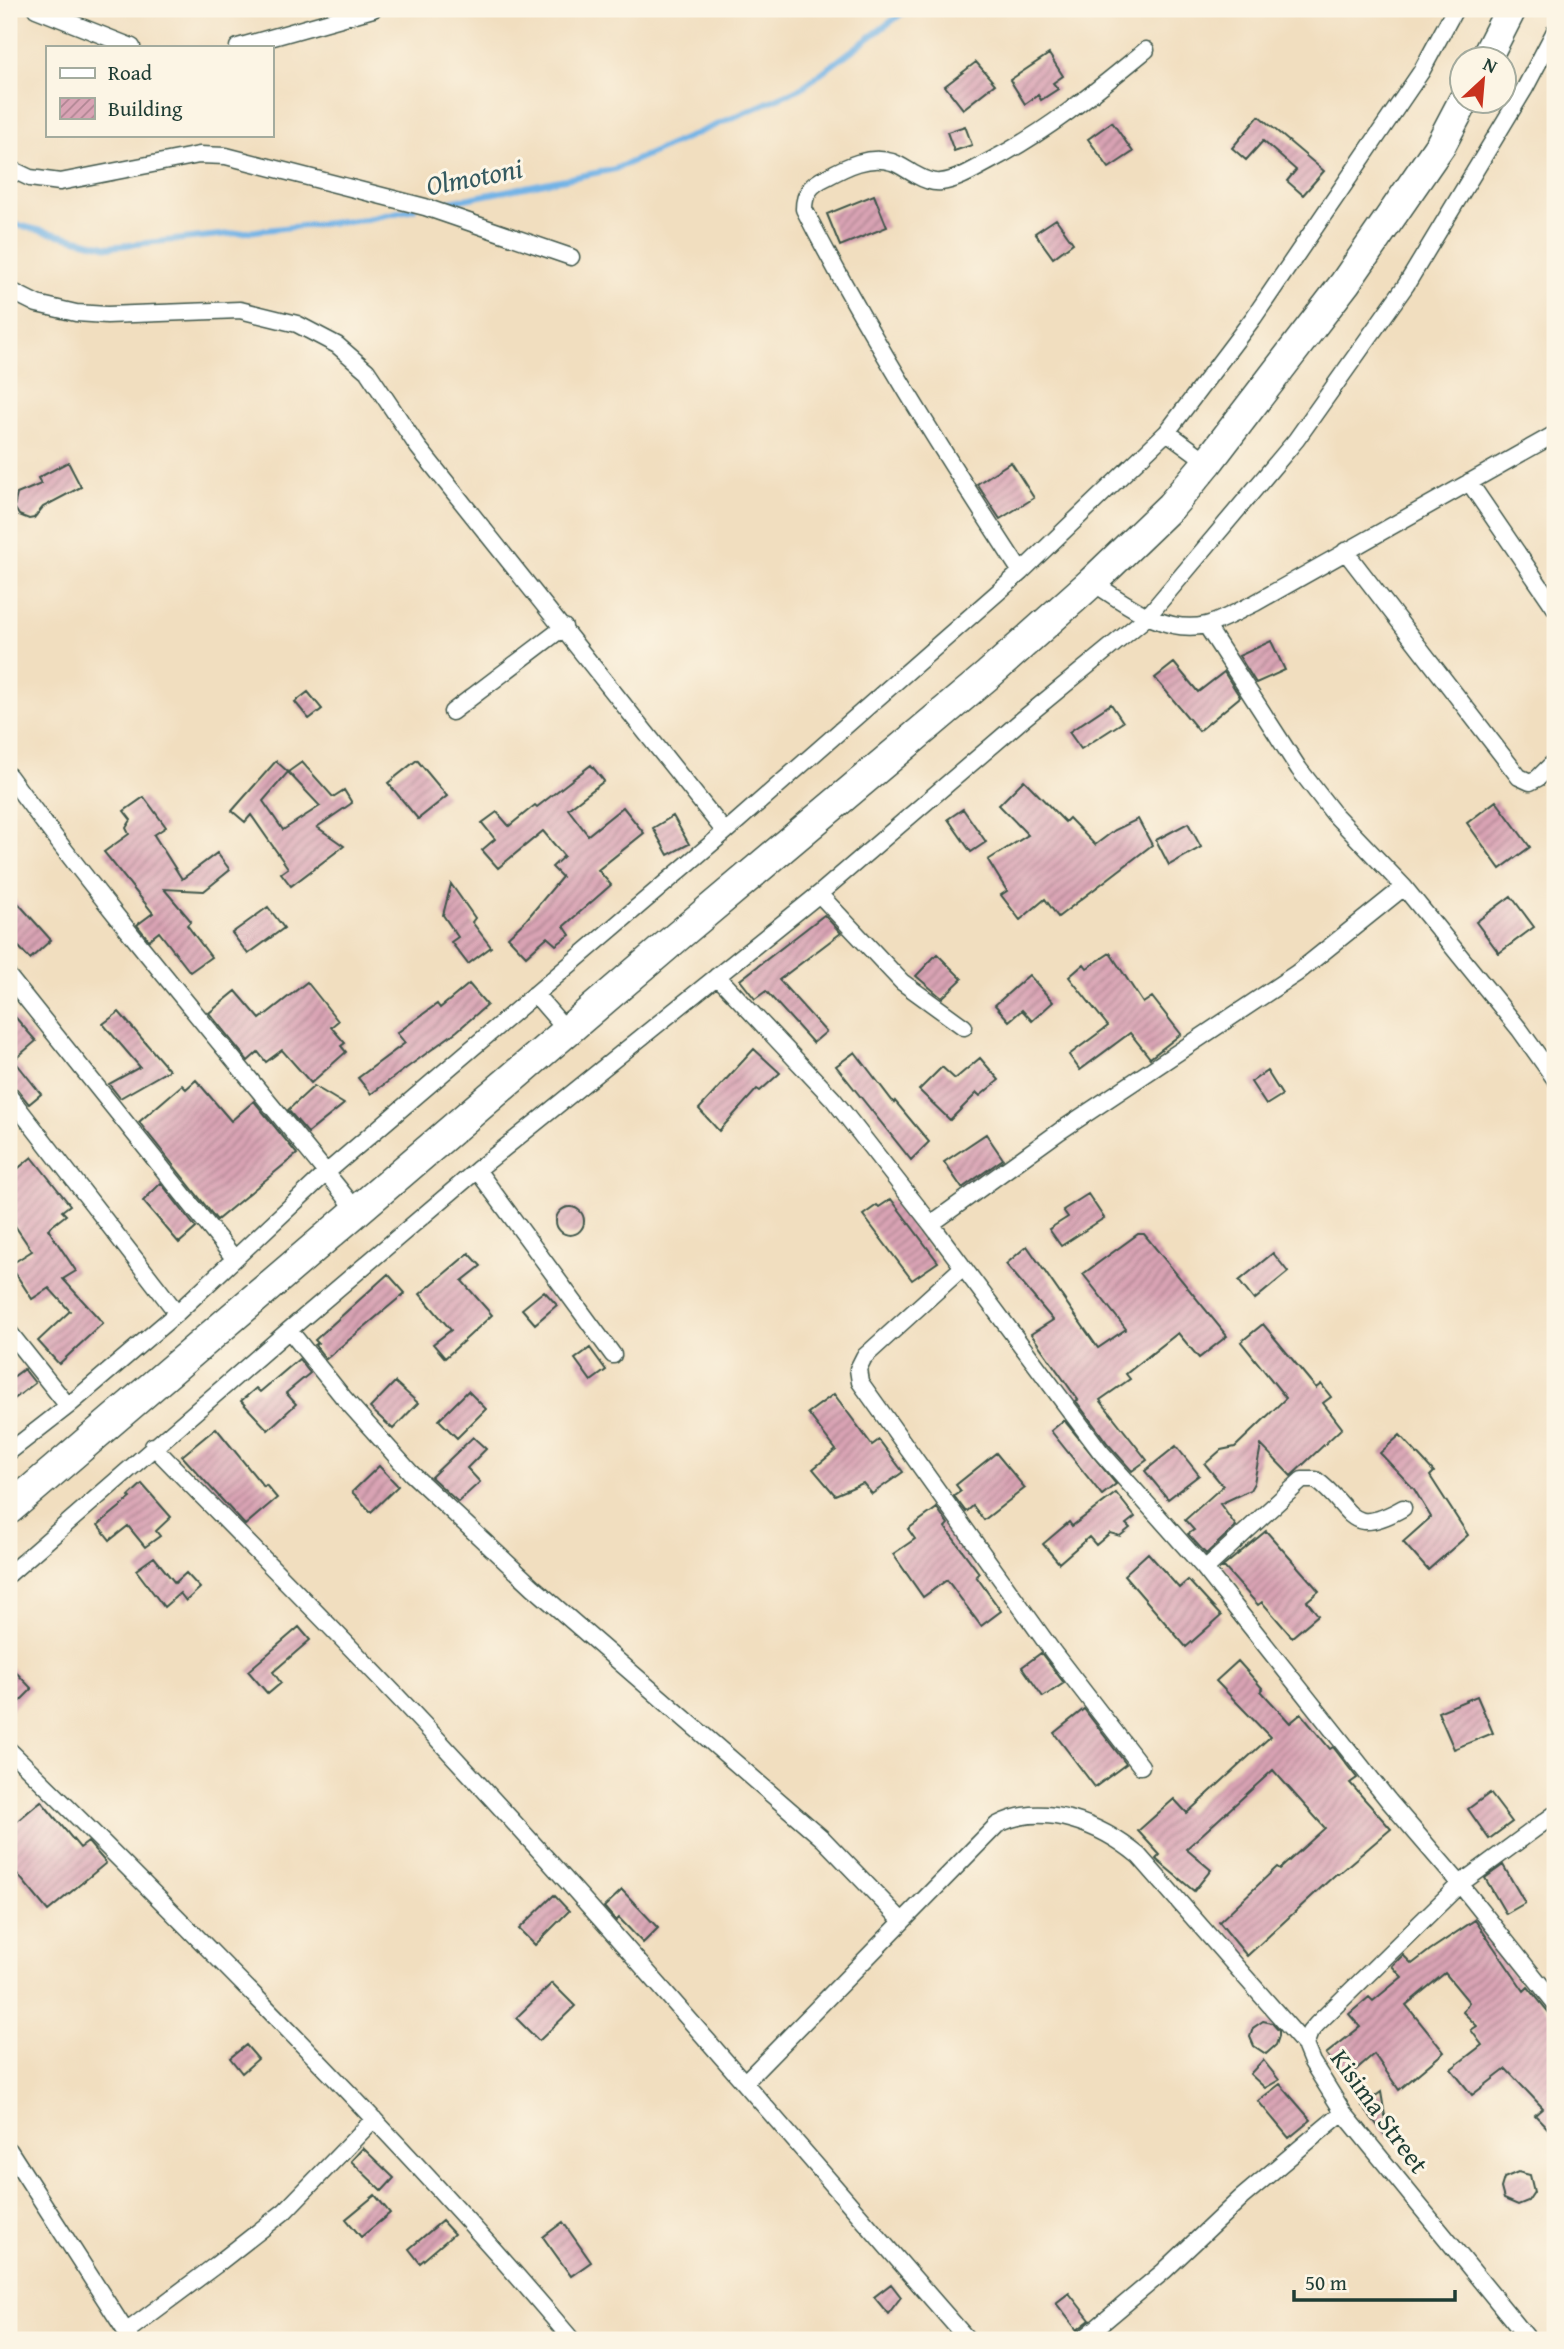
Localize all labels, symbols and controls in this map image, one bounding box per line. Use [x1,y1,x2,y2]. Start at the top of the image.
legend [46,46,273,136]
north arrow [1448,46,1518,116]
text: N [1479,49,1503,80]
text: Road [108,57,153,88]
text: Building [108,93,183,124]
water label: Olmotoni [422,147,526,205]
street label: Kisima Street [1322,2041,1438,2181]
scale bar [1294,2258,1456,2302]
text: 50 m [1305,2267,1347,2298]

